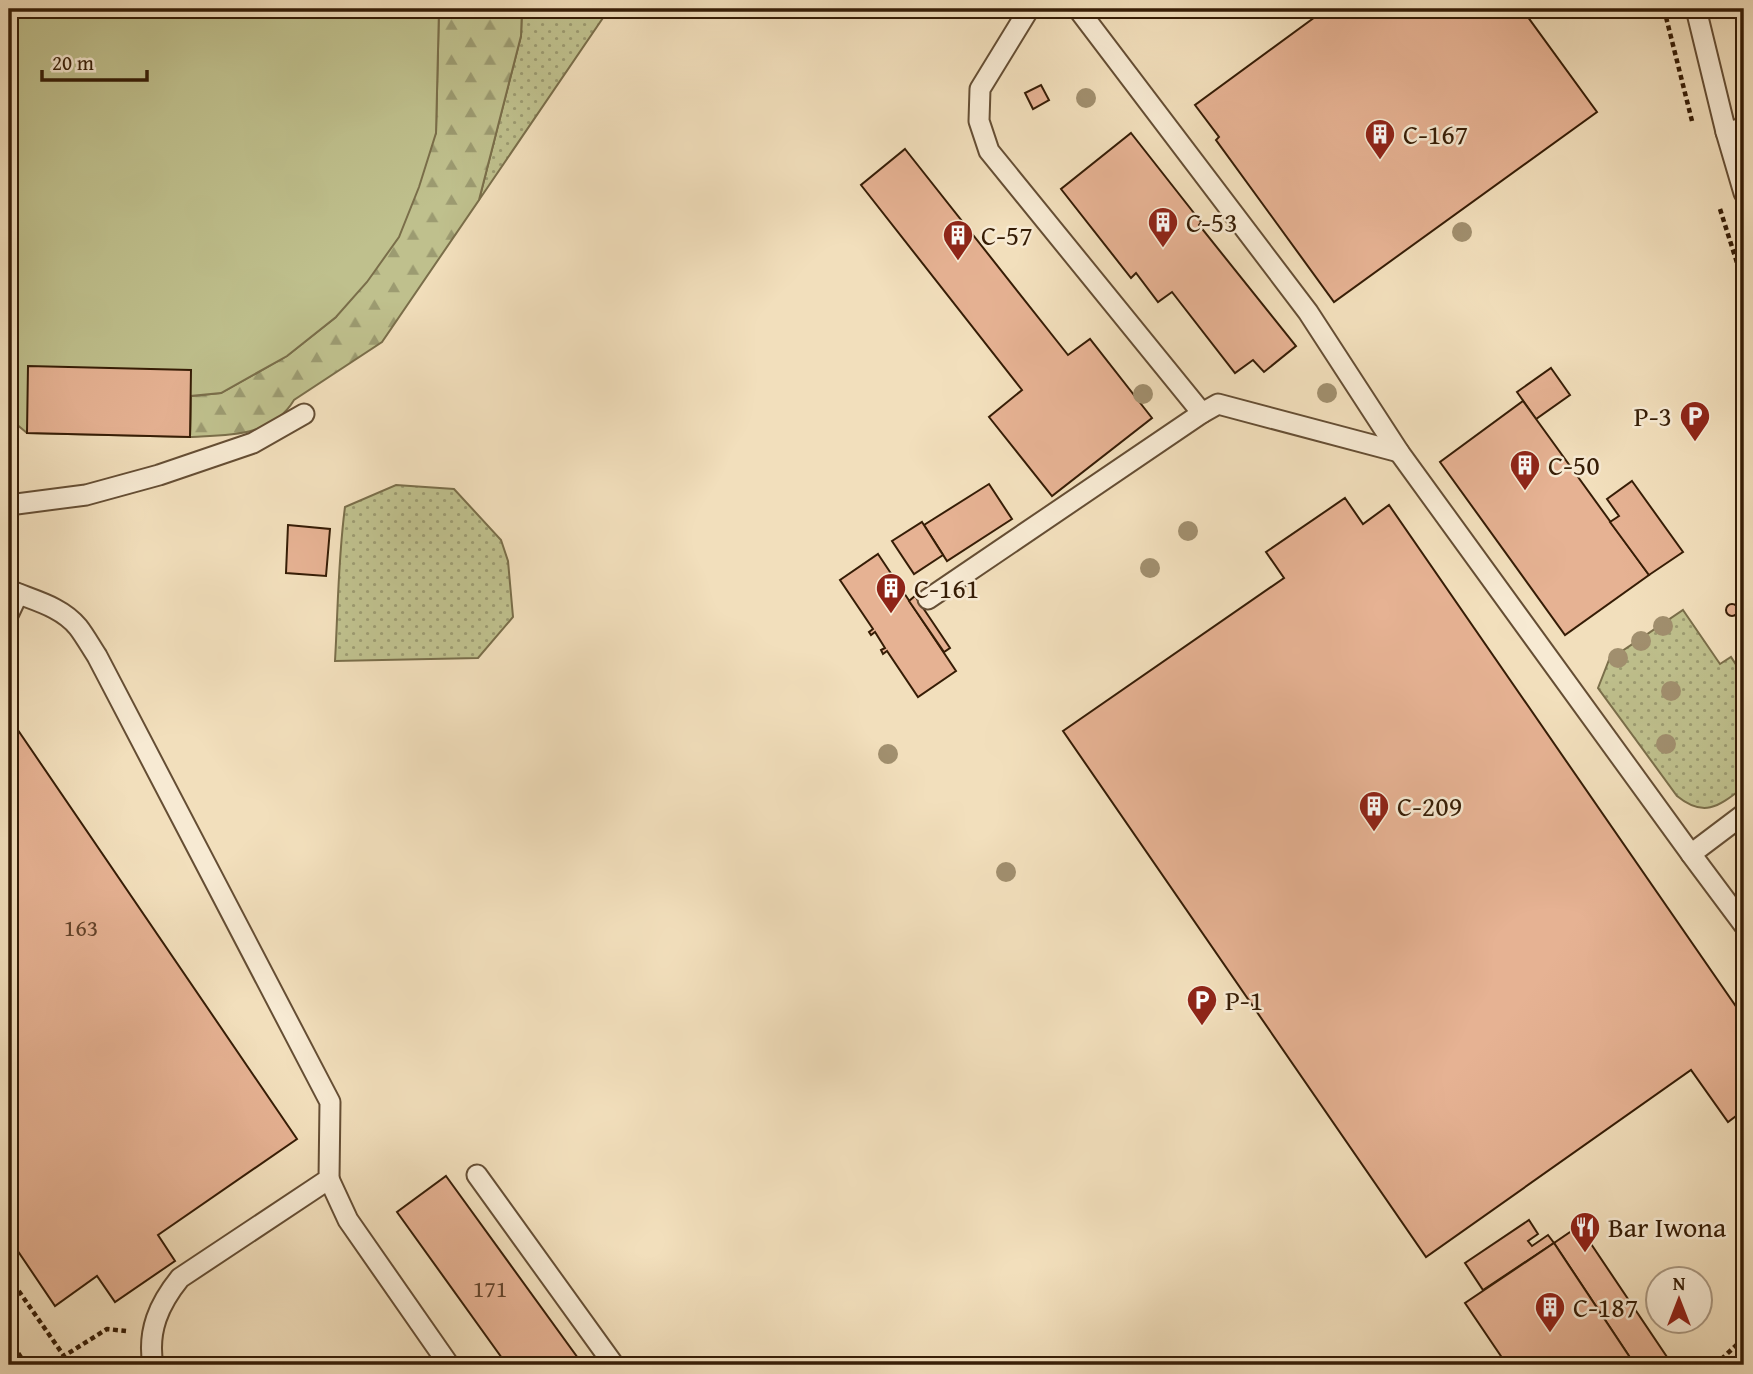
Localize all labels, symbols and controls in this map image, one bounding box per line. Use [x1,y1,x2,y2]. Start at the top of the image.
scale bar [42,38,147,82]
text: 20 m [52,47,94,78]
place label: C-167 [1403,113,1468,154]
building icon: C-167 [1363,117,1397,161]
place label: C-53 [1186,201,1238,242]
building icon: C-53 [1146,205,1180,249]
place label: C-57 [981,214,1033,255]
building icon: C-57 [941,218,975,262]
place label: P-3 [1634,395,1672,436]
parking icon: P-3 [1678,399,1712,443]
place label: C-50 [1548,444,1600,485]
building icon: C-50 [1508,448,1542,492]
place label: C-161 [914,567,979,608]
building icon: C-161 [874,571,908,615]
place label: C-209 [1397,785,1462,826]
building icon: C-209 [1357,789,1391,833]
house number: 163 [64,910,98,945]
place label: P-1 [1225,979,1263,1020]
parking icon: P-1 [1185,983,1219,1027]
place label: Bar Iwona [1608,1206,1727,1247]
restaurant icon: Bar Iwona [1568,1210,1602,1254]
north arrow [1644,1266,1714,1336]
text: N [1673,1269,1686,1297]
house number: 171 [473,1271,507,1306]
place label: C-187 [1573,1286,1638,1327]
building icon: C-187 [1533,1290,1567,1334]

